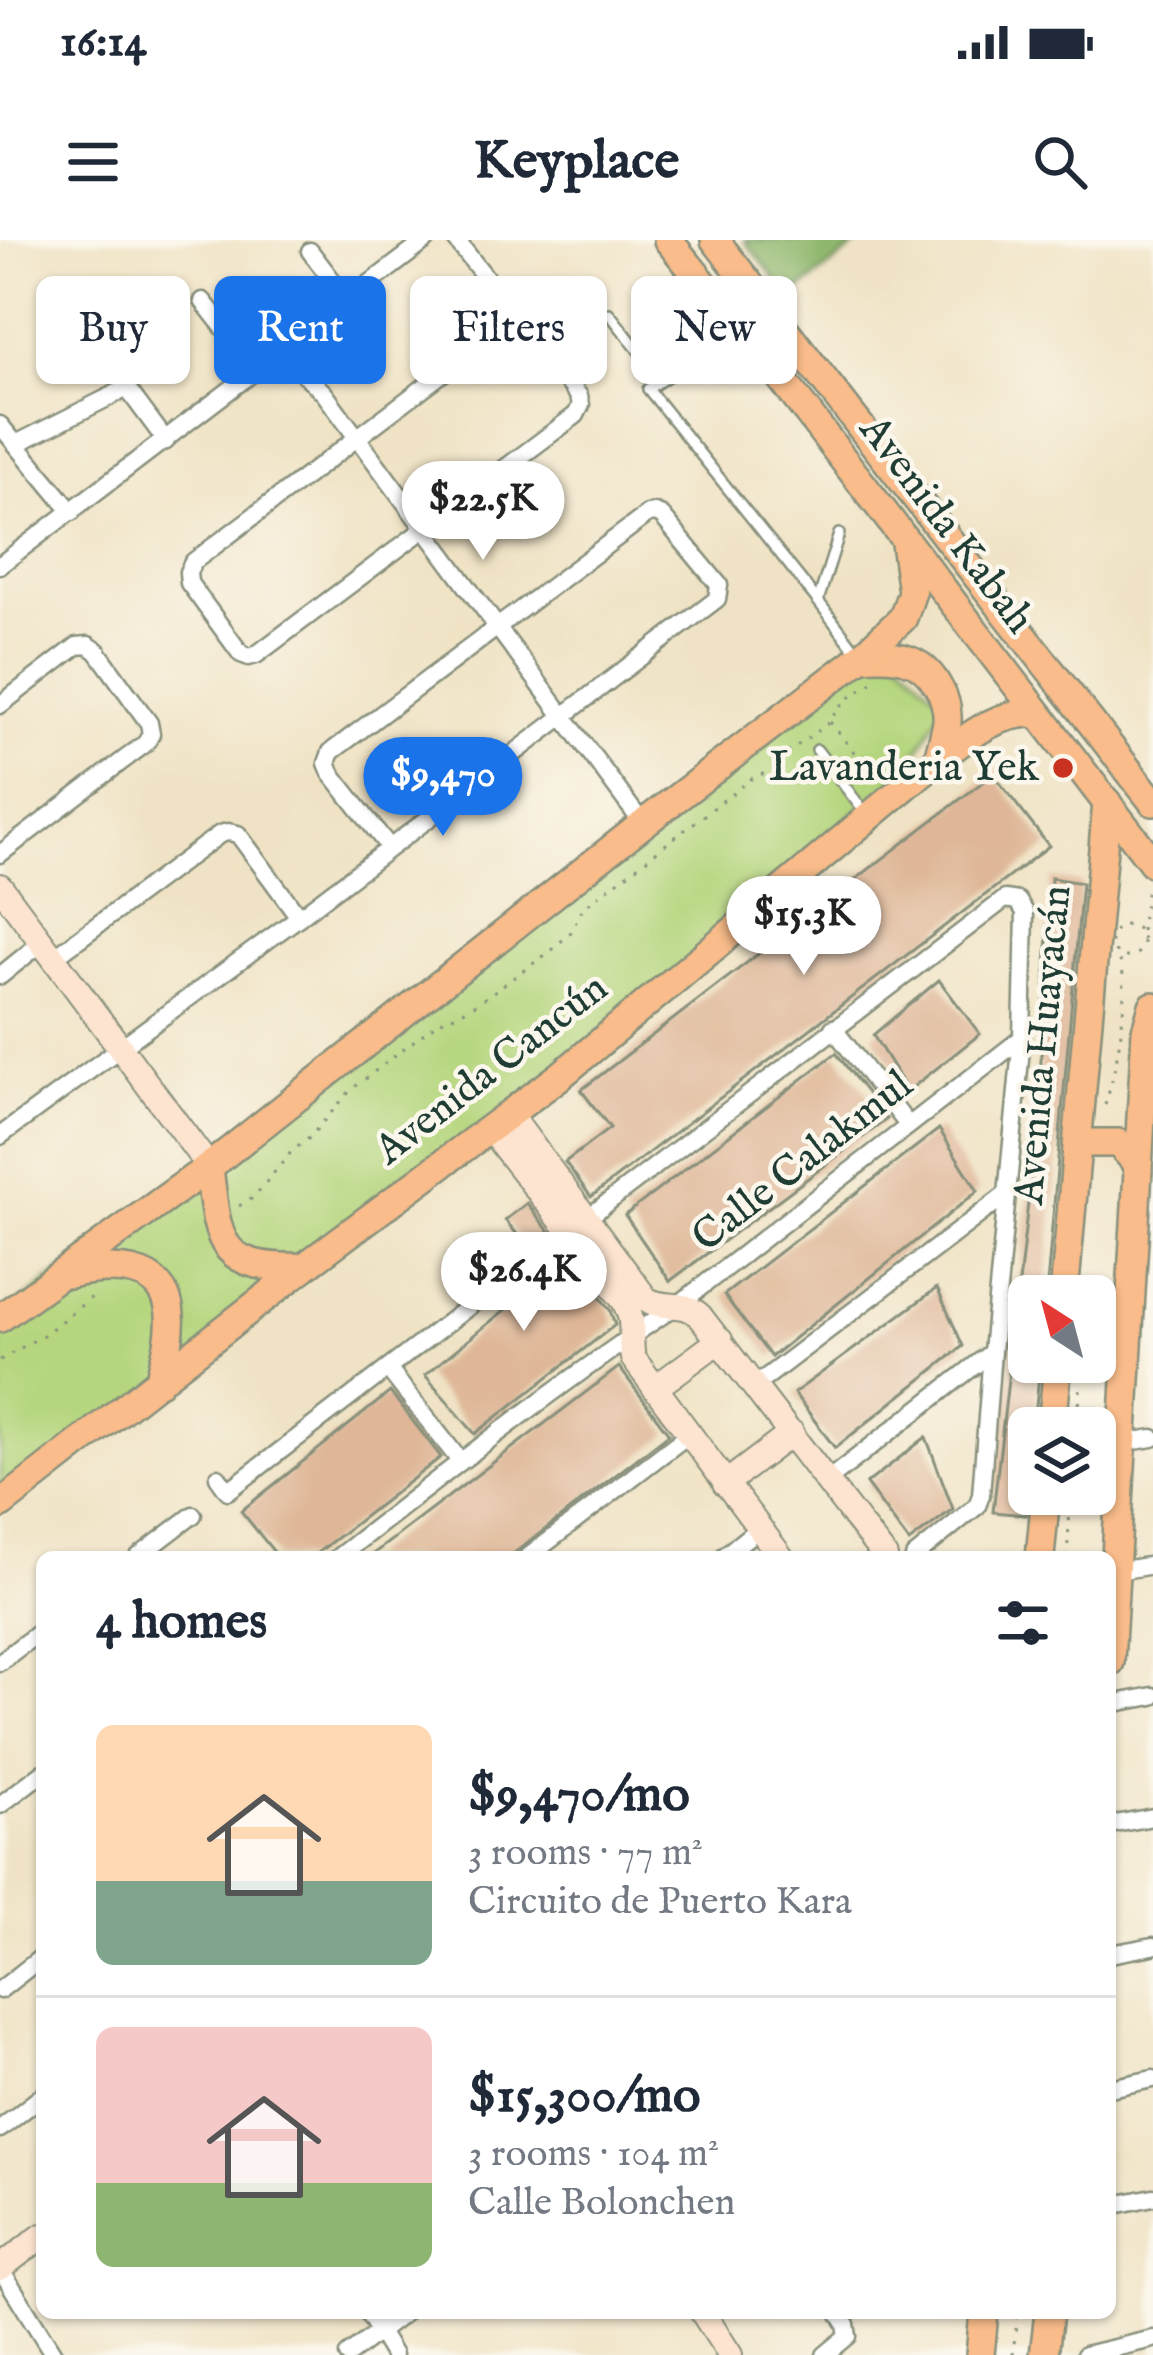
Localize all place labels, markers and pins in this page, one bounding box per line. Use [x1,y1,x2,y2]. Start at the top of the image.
pin: $22.5K [385,461,581,563]
pin: $9,470 [345,737,541,839]
place label: Lavanderia Yek [769,742,1040,795]
marker: Lavanderia Yek [1050,755,1076,781]
pin: $15.3K [706,876,902,978]
pin: $26.4K [426,1232,622,1334]

